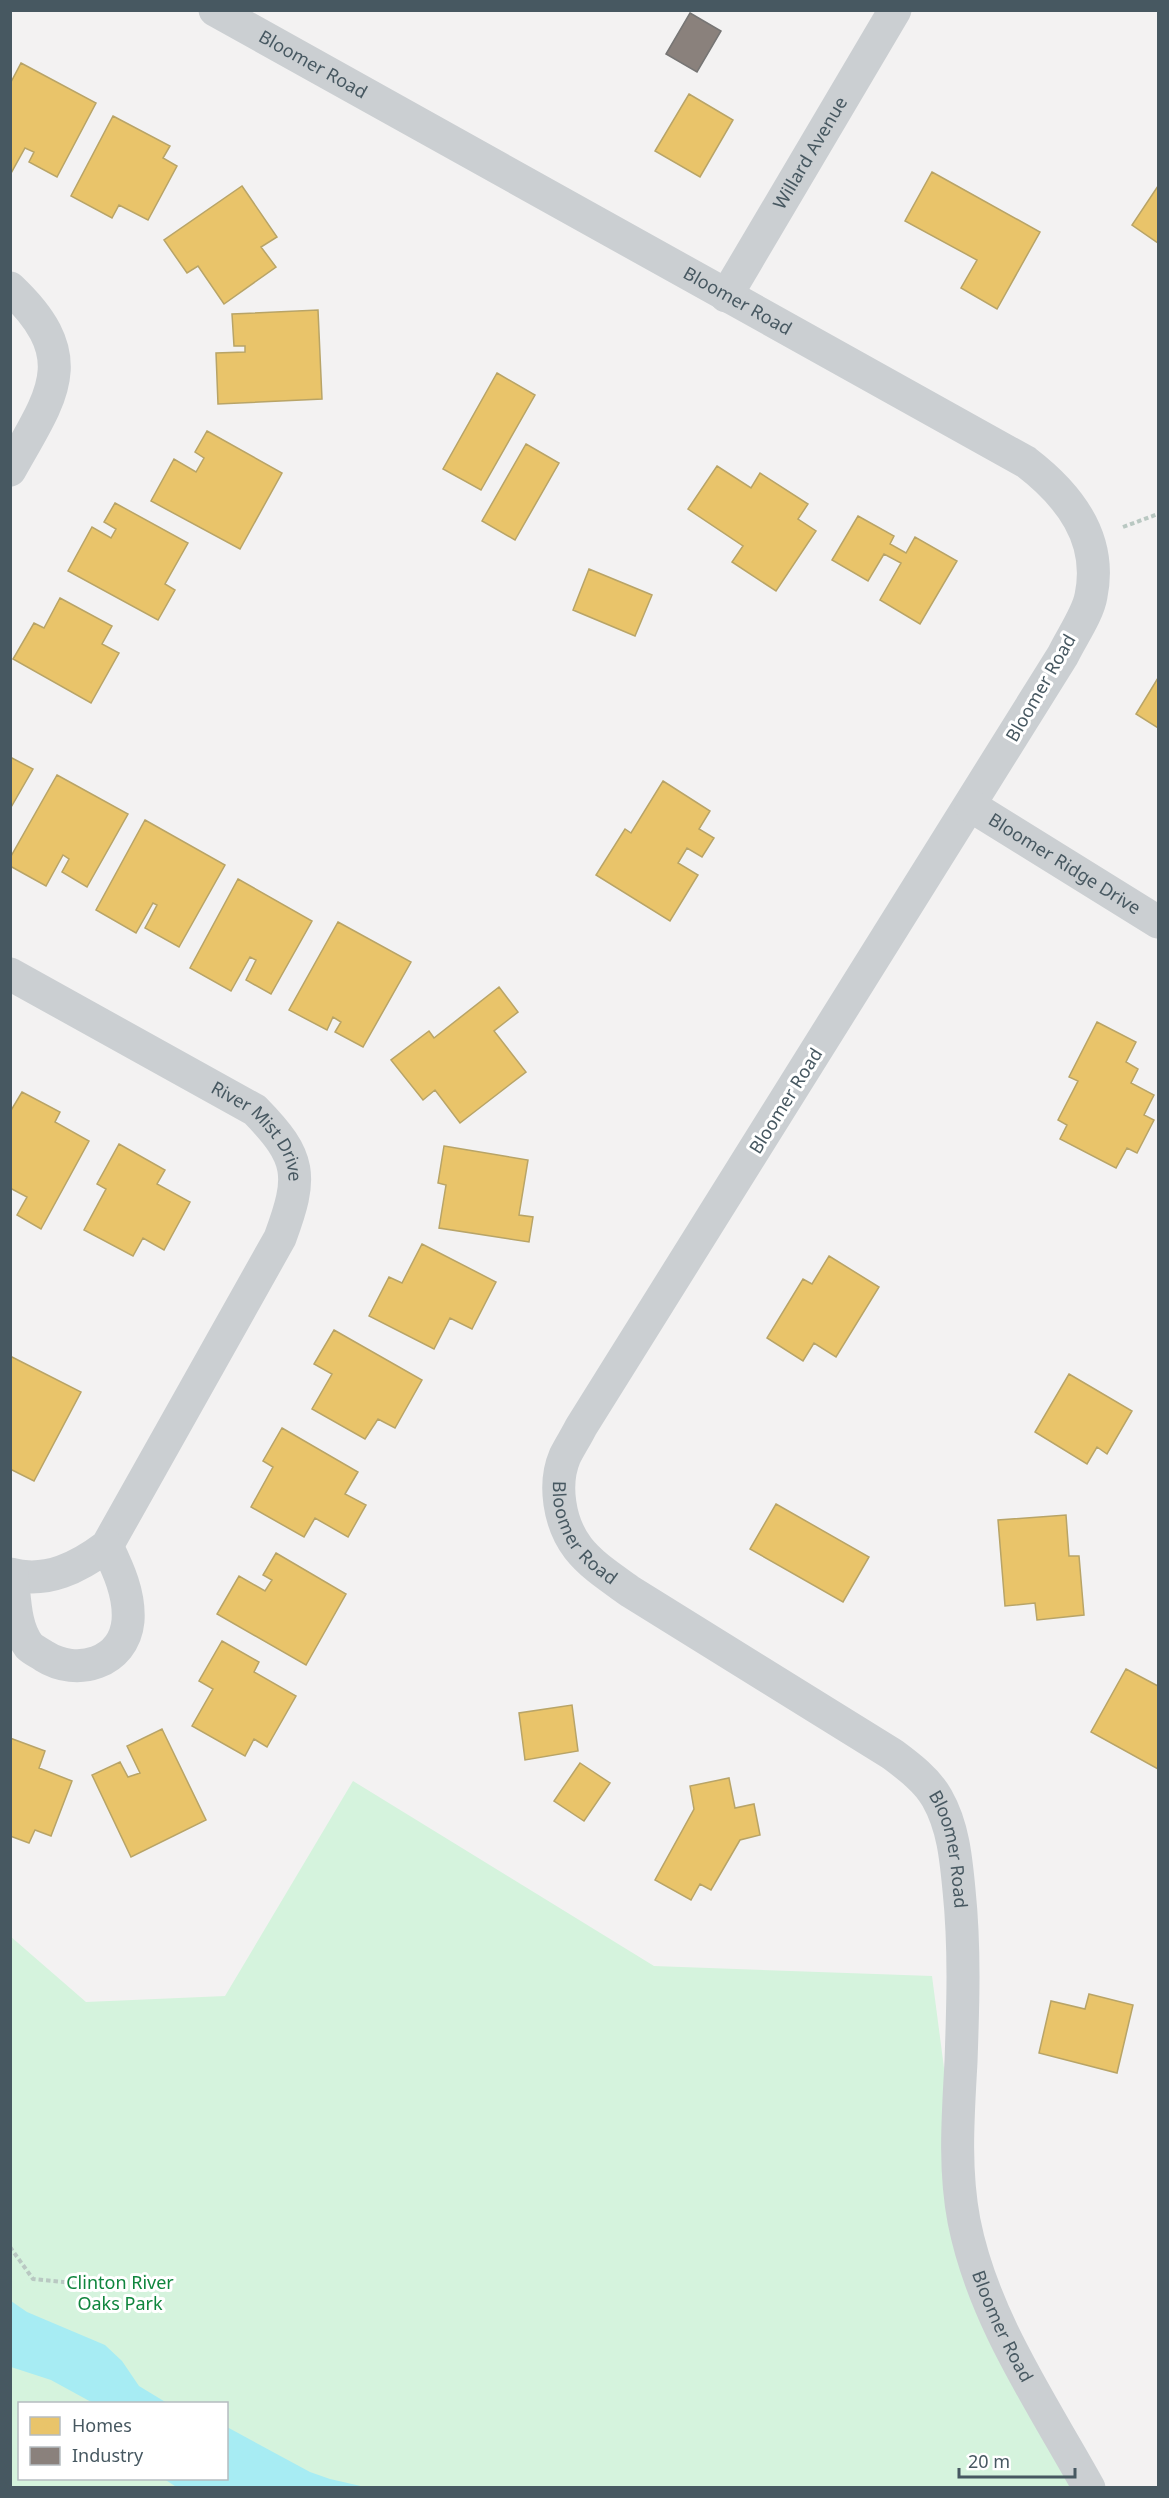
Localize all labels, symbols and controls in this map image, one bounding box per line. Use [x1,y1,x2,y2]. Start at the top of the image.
street label: Bloomer Road [255,24,372,103]
street label: Willard Avenue [767,92,852,213]
street label: Bloomer Road [679,260,796,340]
street label: Bloomer Road [1000,629,1081,746]
street label: Bloomer Ridge Drive [984,807,1146,919]
street label: Bloomer Road [743,1043,827,1158]
street label: River Mist Drive [207,1075,308,1182]
street label: Bloomer Road [548,1481,623,1590]
street label: Bloomer Road [924,1786,974,1909]
street label: Bloomer Road [967,2267,1039,2386]
park label: Clinton River Oaks Park [66,2270,174,2315]
legend [18,2402,228,2480]
text: Homes [72,2413,132,2437]
scale bar [959,2441,1074,2479]
text: Industry [72,2443,144,2467]
text: 20 m [968,2449,1010,2473]

